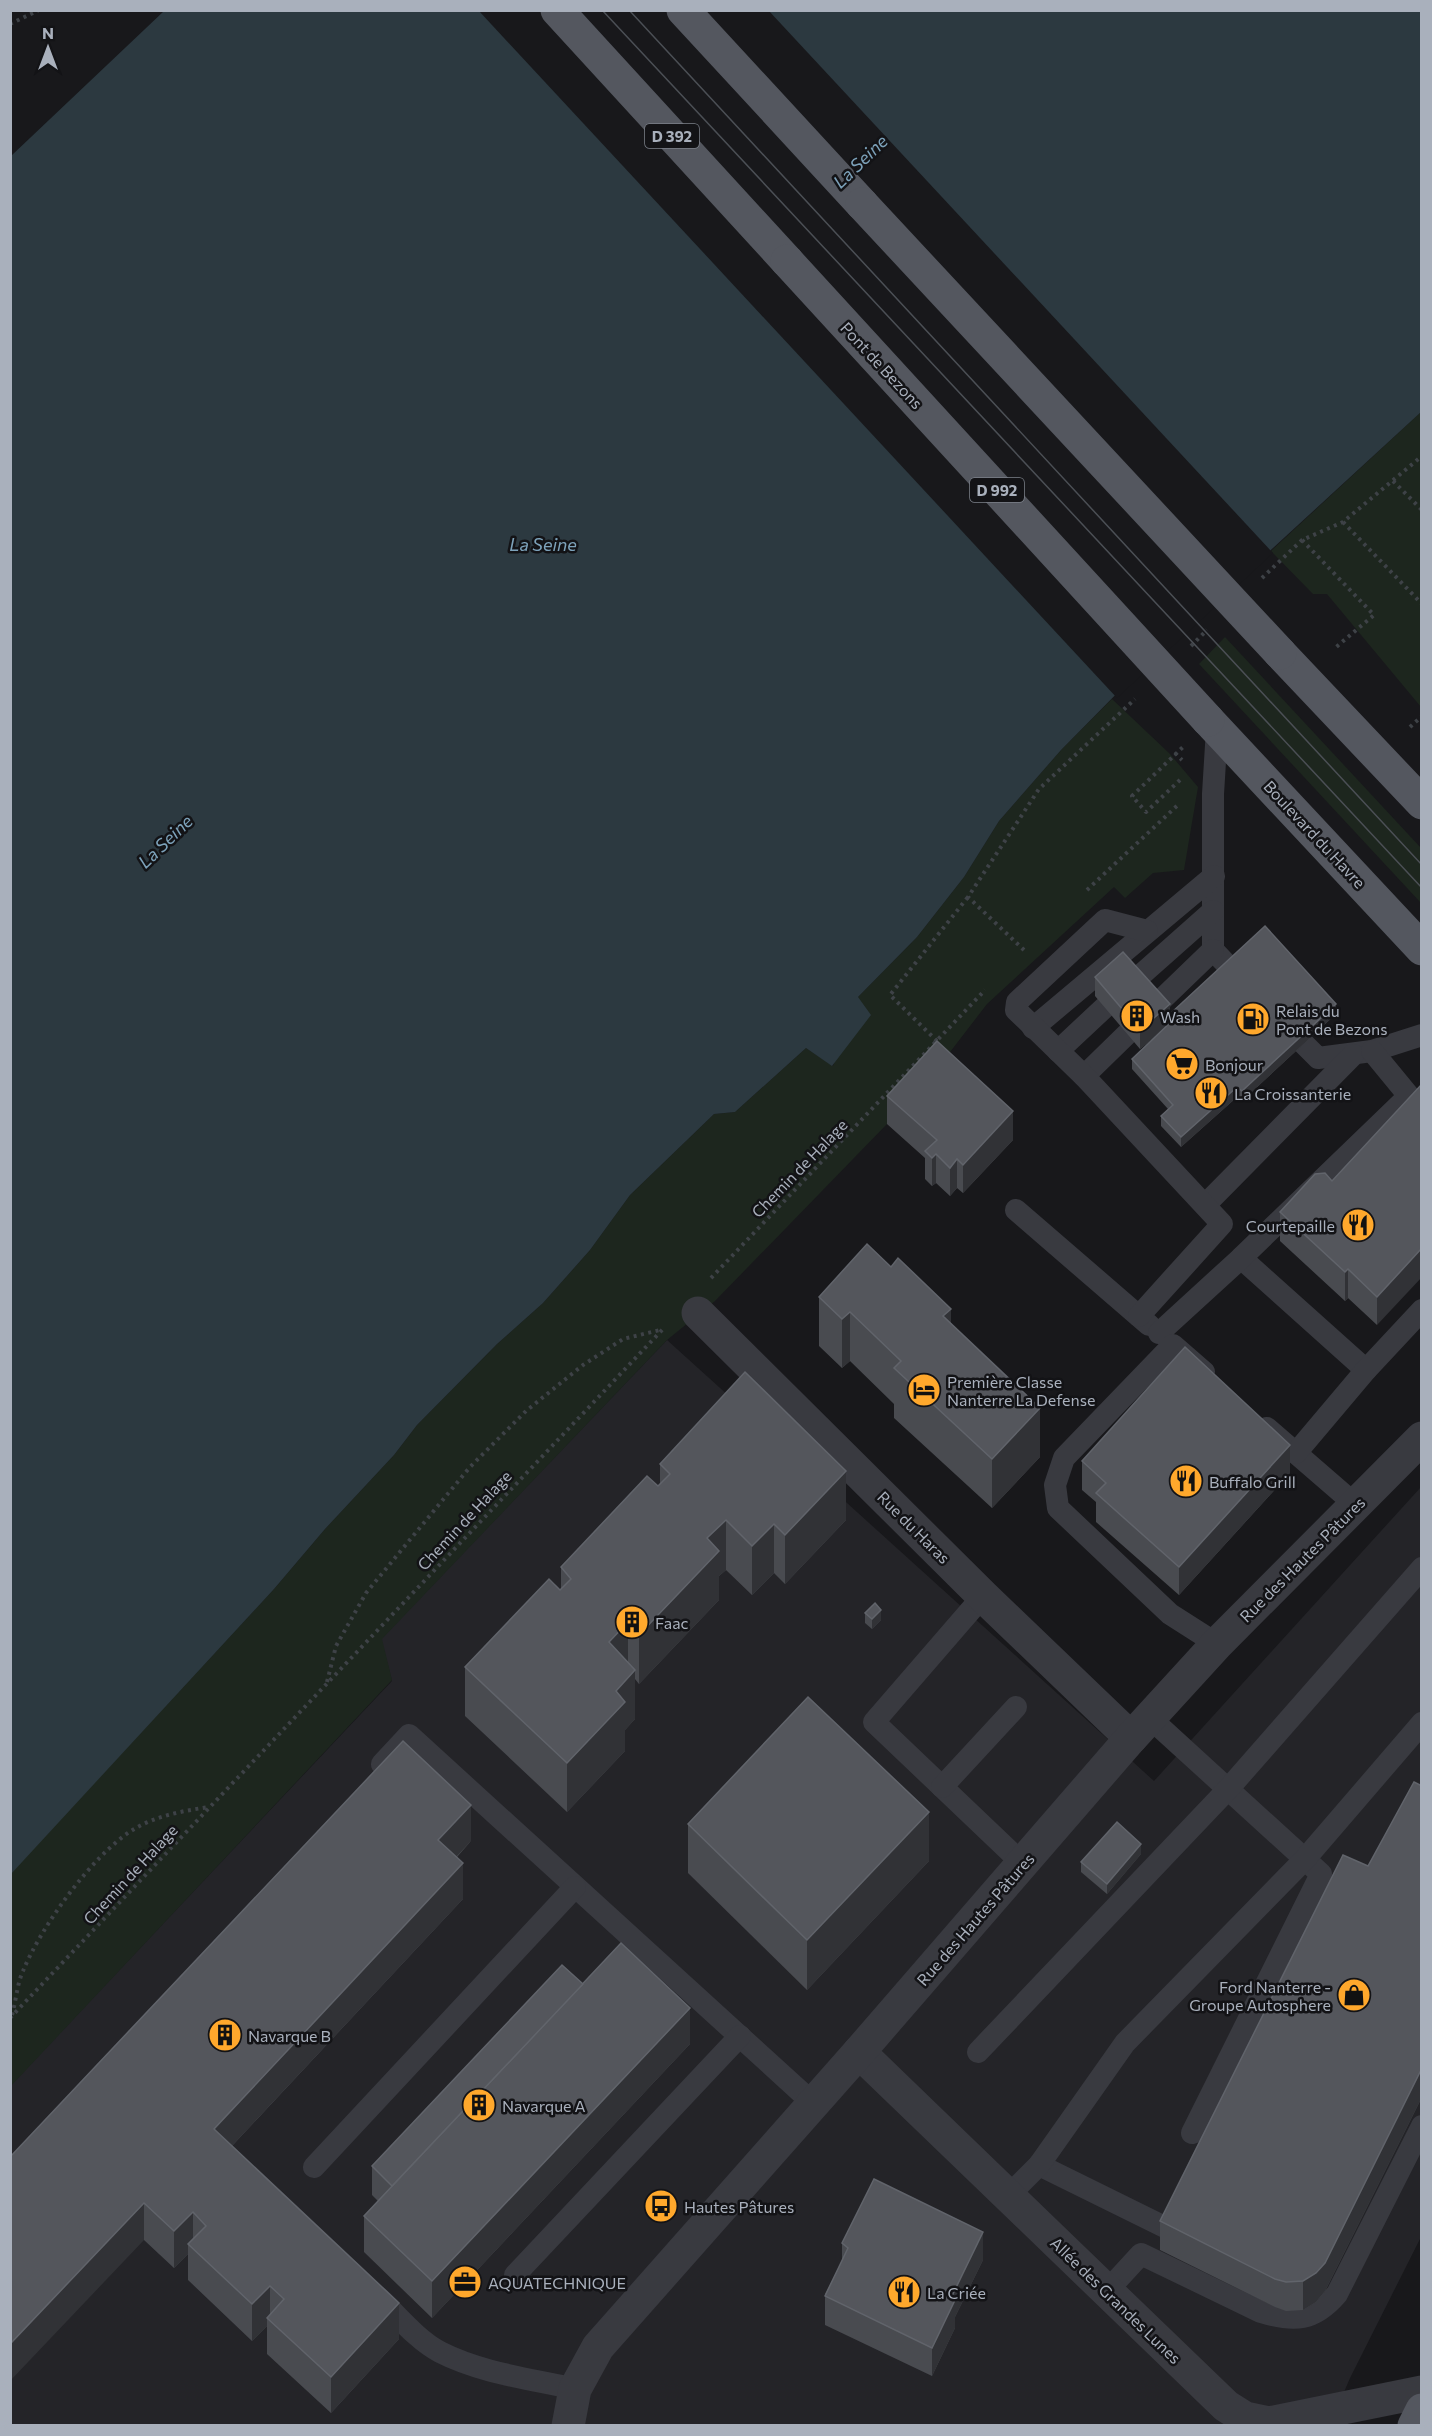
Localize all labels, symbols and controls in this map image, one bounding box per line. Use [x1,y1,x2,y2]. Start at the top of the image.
north arrow [18,18,78,78]
text: N [42,23,54,42]
road number: D 392 [645,124,699,148]
water label: La Seine [828,129,892,192]
street label: Pont de Bezons [837,318,927,412]
road number: D 992 [970,478,1024,502]
water label: La Seine [509,533,577,555]
street label: Boulevard du Havre [1260,776,1370,892]
water label: La Seine [133,809,197,872]
building icon: Wash [1119,998,1155,1034]
fuel station icon: Relais du Pont de Bezons [1235,1001,1271,1037]
place label: Relais du Pont de Bezons [1276,1001,1388,1038]
place label: Wash [1160,1007,1200,1026]
supermarket icon: Bonjour [1164,1046,1200,1082]
place label: Bonjour [1205,1055,1264,1074]
restaurant icon: La Croissanterie [1193,1075,1229,1111]
place label: La Croissanterie [1234,1084,1351,1103]
street label: Chemin de Halage [747,1115,851,1221]
restaurant icon: Courtepaille [1340,1207,1376,1243]
place label: Courtepaille [1246,1216,1335,1235]
hotel icon: Première Classe Nanterre La Defense [906,1372,942,1408]
place label: Première Classe Nanterre La Defense [947,1372,1095,1409]
restaurant icon: Buffalo Grill [1168,1463,1204,1499]
street label: Chemin de Halage [413,1466,515,1574]
place label: Buffalo Grill [1209,1472,1296,1491]
street label: Rue du Haras [874,1487,954,1567]
street label: Rue des Hautes Pâtures [1235,1492,1369,1626]
building icon: Faac [614,1604,650,1640]
place label: Faac [655,1613,689,1632]
street label: Chemin de Halage [79,1820,181,1928]
street label: Rue des Hautes Pâtures [912,1849,1038,1989]
place label: Ford Nanterre - Groupe Autosphere [1189,1977,1331,2014]
shop icon: Ford Nanterre - Groupe Autosphere [1336,1977,1372,2013]
building icon: Navarque B [207,2017,243,2053]
place label: Navarque B [248,2026,331,2045]
building icon: Navarque A [461,2087,497,2123]
place label: Navarque A [502,2096,586,2115]
bus stop icon: Hautes Pâtures [643,2188,679,2224]
place label: Hautes Pâtures [684,2197,794,2216]
street label: Allée des Grandes Lunes [1047,2233,1185,2367]
office icon: AQUATECHNIQUE [447,2264,483,2300]
place label: AQUATECHNIQUE [488,2273,626,2292]
restaurant icon: La Criée [886,2274,922,2310]
place label: La Criée [927,2283,986,2302]

